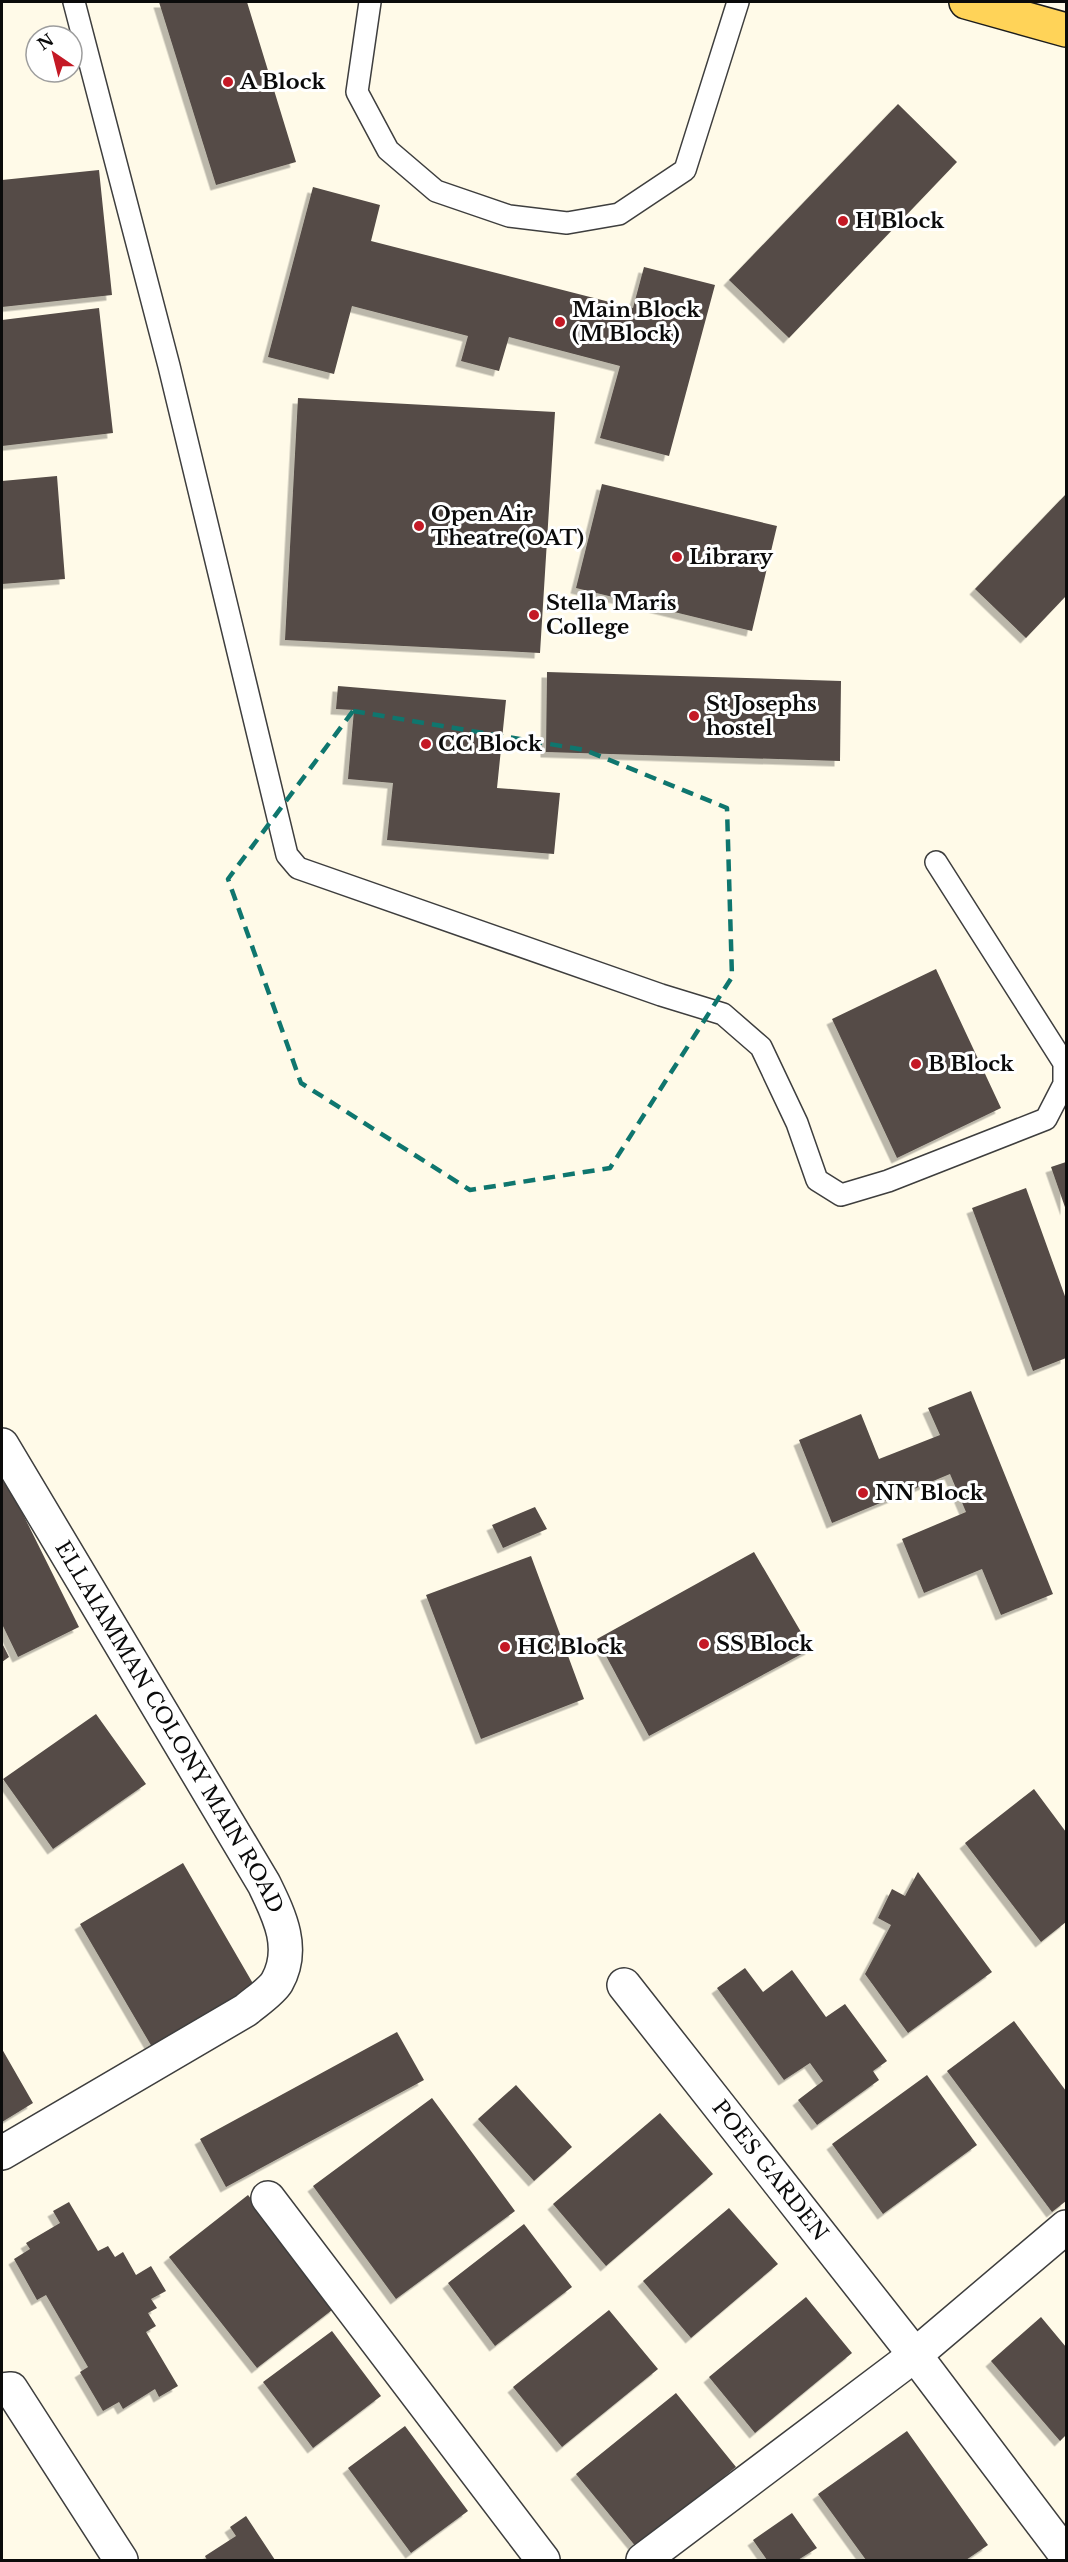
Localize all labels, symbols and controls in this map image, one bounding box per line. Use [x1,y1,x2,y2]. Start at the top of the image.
north arrow [24,24,84,84]
text: N [33,29,57,54]
place label: A Block [239,69,326,95]
marker: A Block [221,75,235,89]
place label: H Block [855,208,945,234]
marker: H Block [836,214,850,228]
place label: Main Block (M Block) [572,297,701,347]
marker: Main Block (M Block) [553,315,567,329]
place label: Open Air Theatre(OAT) [431,501,584,551]
marker: Open Air Theatre(OAT) [412,519,426,533]
place label: Library [689,544,774,570]
marker: Library [670,550,684,564]
place label: Stella Maris College [546,590,677,640]
marker: Stella Maris College [527,608,541,622]
place label: St Josephs hostel [706,691,817,741]
marker: St Josephs hostel [687,709,701,723]
place label: CC Block [438,731,543,757]
marker: CC Block [419,737,433,751]
place label: B Block [928,1051,1015,1077]
marker: B Block [909,1057,923,1071]
place label: NN Block [875,1480,985,1506]
marker: NN Block [856,1486,870,1500]
street label: ELLAIAMMAN COLONY MAIN ROAD [49,1536,289,1917]
place label: SS Block [716,1631,814,1657]
place label: HC Block [517,1634,624,1660]
marker: SS Block [697,1637,711,1651]
marker: HC Block [498,1640,512,1654]
street label: POES GARDEN [706,2095,833,2246]

